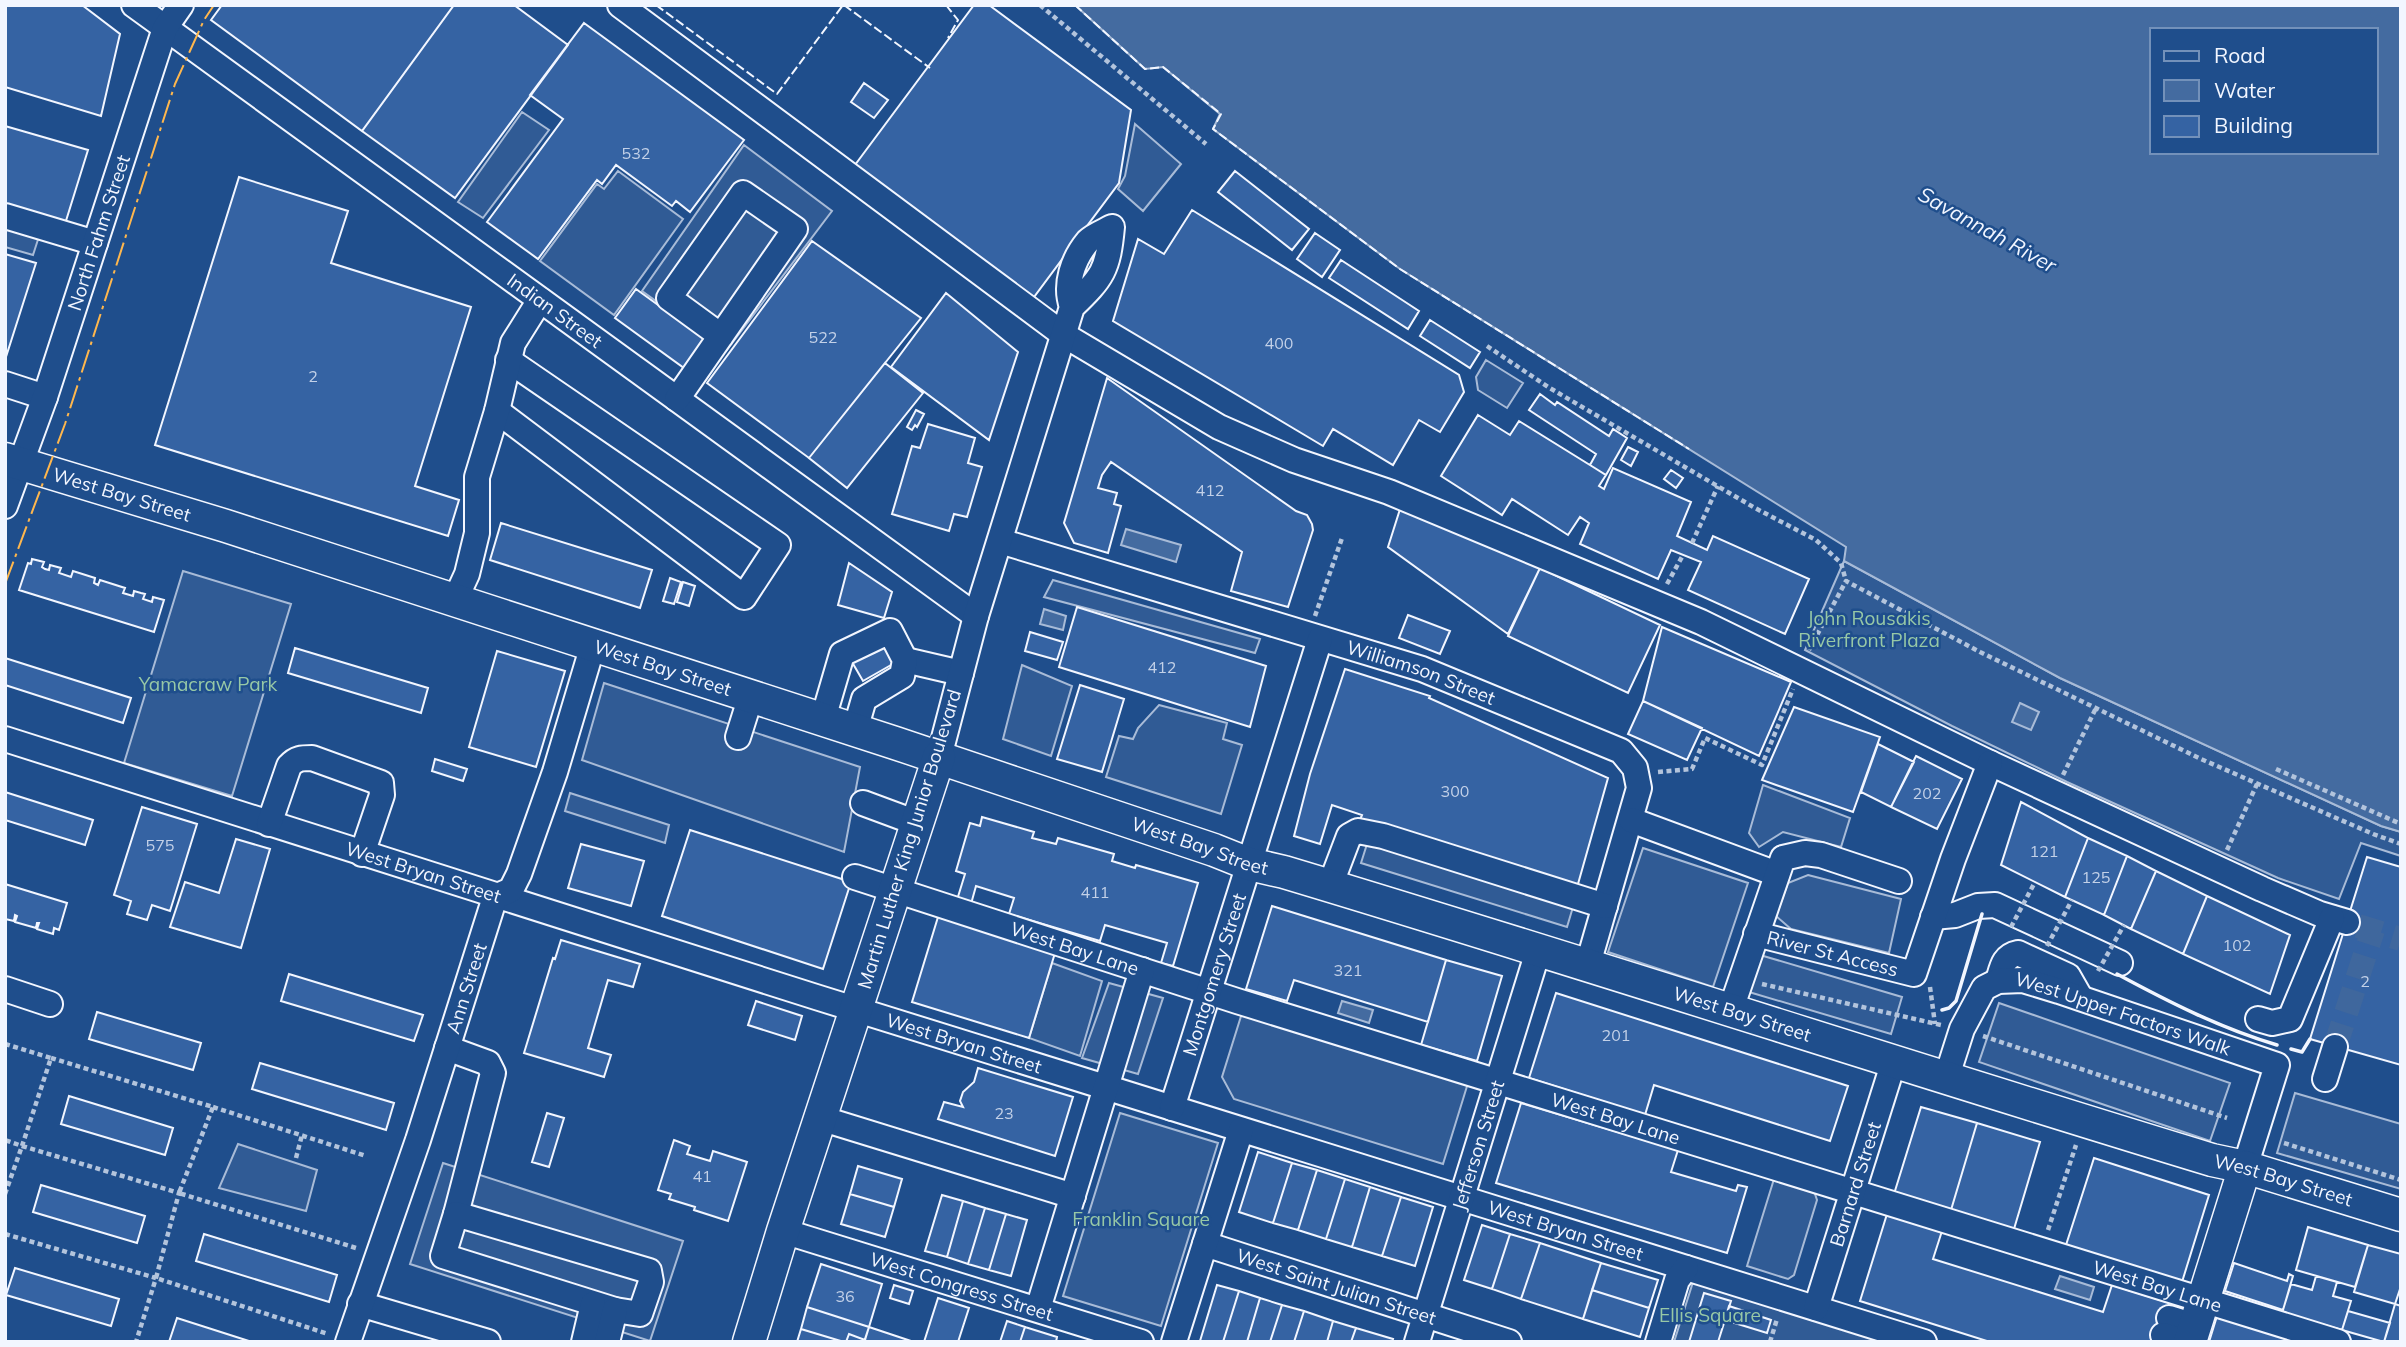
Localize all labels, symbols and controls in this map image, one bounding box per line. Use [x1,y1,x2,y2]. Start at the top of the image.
legend [2150,28,2378,154]
text: Road [2214,42,2265,68]
text: Water [2214,77,2275,103]
text: Building [2214,112,2293,138]
house number: 532 [622,143,650,163]
street label: North Fahm Street [62,151,135,313]
water label: Savannah River [1914,180,2062,278]
street label: Indian Street [502,268,608,353]
house number: 522 [809,327,837,347]
house number: 400 [1265,333,1293,353]
house number: 2 [308,366,318,386]
street label: West Bay Street [50,462,194,527]
house number: 412 [1196,480,1224,500]
park label: John Rousakis Riverfront Plaza [1798,606,1940,652]
street label: West Bay Street [591,634,735,701]
street label: Williamson Street [1344,635,1499,710]
house number: 412 [1148,657,1176,677]
park label: Yamacraw Park [138,672,277,696]
street label: Martin Luther King Junior Boulevard [852,686,966,992]
house number: 300 [1441,781,1469,801]
house number: 202 [1913,783,1941,803]
street label: West Bay Street [1128,811,1271,880]
house number: 575 [146,835,174,855]
street label: West Bryan Street [343,836,504,908]
house number: 121 [2030,841,2058,861]
house number: 125 [2082,867,2110,887]
house number: 411 [1081,882,1109,902]
street label: Montgomery Street [1177,890,1251,1059]
street label: West Bay Lane [1007,916,1142,980]
street label: River St Access [1764,925,1901,982]
house number: 102 [2223,935,2251,955]
street label: Ann Street [440,940,492,1037]
house number: 321 [1334,960,1362,980]
street label: West Upper Factors Walk [2012,966,2234,1060]
house number: 2 [2360,971,2370,991]
street label: West Bay Street [1670,981,1814,1047]
street label: West Bryan Street [883,1008,1045,1079]
house number: 201 [1602,1025,1630,1045]
street label: Jefferson Street [1446,1077,1509,1213]
street label: West Bay Lane [1548,1087,1683,1150]
house number: 23 [994,1103,1014,1123]
street label: Barnard Street [1824,1118,1886,1249]
street label: West Bay Street [2212,1149,2356,1211]
house number: 41 [692,1166,712,1186]
street label: West Bryan Street [1485,1195,1647,1266]
park label: Franklin Square [1072,1207,1210,1231]
street label: West Saint Julian Street [1234,1243,1439,1330]
street label: West Congress Street [867,1247,1057,1326]
street label: West Bay Lane [2090,1255,2225,1317]
house number: 36 [835,1286,855,1306]
park label: Ellis Square [1659,1303,1761,1327]

